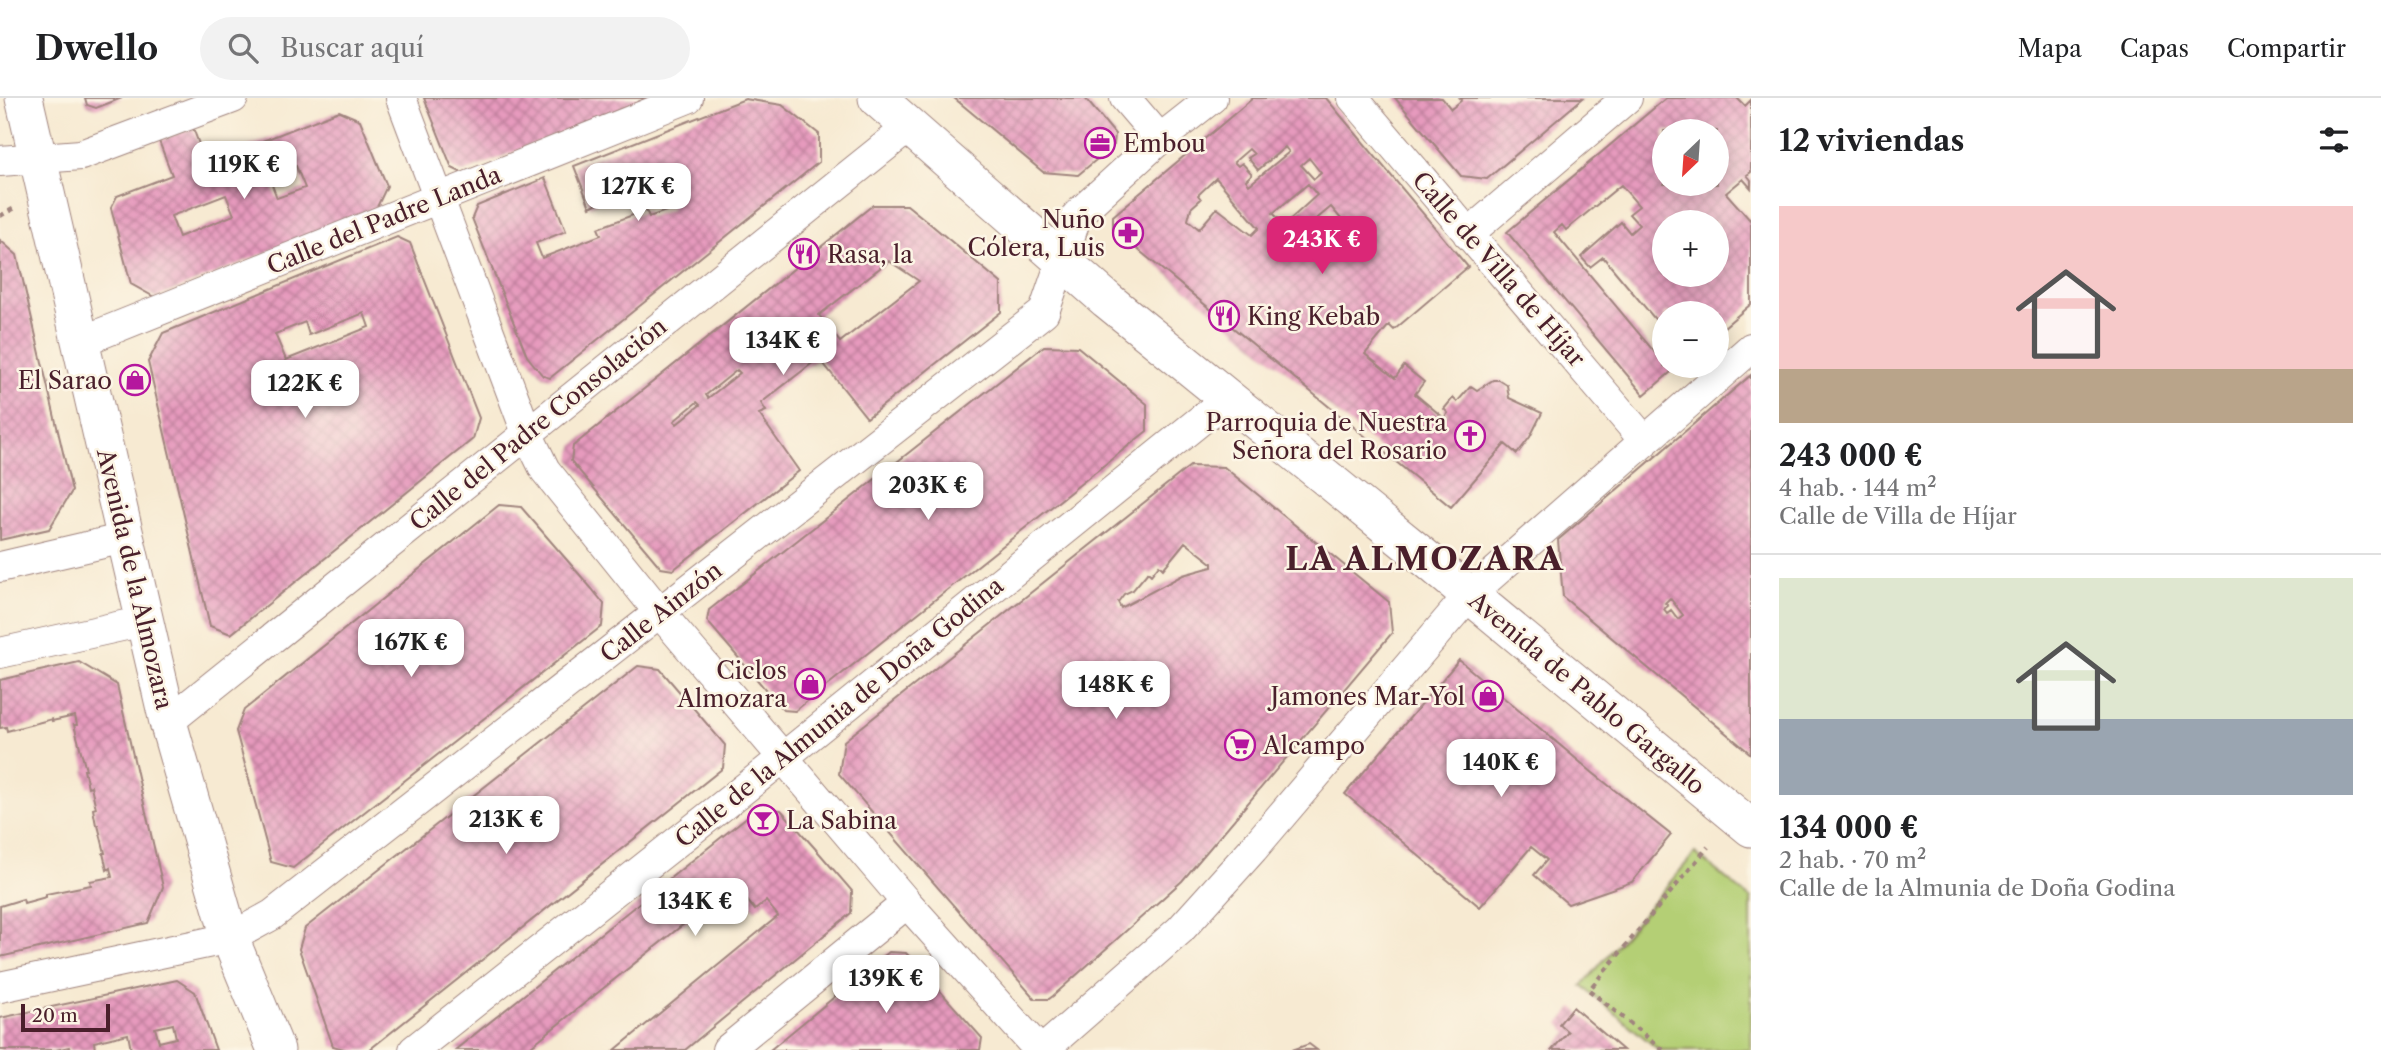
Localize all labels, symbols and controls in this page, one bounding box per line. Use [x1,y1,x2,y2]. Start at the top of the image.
search box [200,17,690,80]
text: Dwello [35,28,158,69]
icon: search [224,29,262,67]
text: Buscar aquí [280,32,424,64]
text: Mapa [2018,34,2082,63]
text: Capas [2120,34,2189,63]
text: Compartir [2227,34,2346,63]
north arrow [1652,119,1729,196]
map controls [1652,119,1729,378]
icon: filters [2315,121,2353,159]
text: 12 viviendas [1779,122,1964,159]
office icon: Embou [1083,126,1117,160]
place label: Embou [1123,129,1206,158]
pin: 119K € [187,141,301,201]
text: 119K € [208,150,280,178]
street label: Calle del Padre Landa [263,160,506,280]
pin: 127K € [581,164,695,223]
street label: Calle de Villa de Híjar [1407,166,1591,372]
text: 127K € [601,172,675,200]
place label: Nuño Cólera, Luis [968,205,1105,262]
button: + [1652,210,1729,287]
pharmacy icon: Nuño Cólera, Luis [1111,216,1145,250]
pin: 243K € [1265,216,1379,276]
text: 243K € [1283,225,1361,253]
restaurant icon: Rasa, la [787,237,821,271]
place label: Rasa, la [827,240,913,269]
icon: home [2003,251,2129,377]
restaurant icon: King Kebab [1207,299,1241,333]
button: − [1652,301,1729,378]
place label: King Kebab [1247,302,1380,331]
street label: Calle del Padre Consolación [404,311,672,537]
pin: 134K € [726,317,840,377]
text: 134K € [745,326,821,354]
pin: 122K € [248,360,362,420]
shop icon: El Sarao [118,363,152,397]
place label: El Sarao [18,366,112,395]
text: 122K € [267,369,343,397]
place label: Parroquia de Nuestra Señora del Rosario [1205,408,1447,465]
church icon: Parroquia de Nuestra Señora del Rosario [1453,419,1487,453]
text: 243 000 € [1779,437,1923,474]
street label: Avenida de la Almozara [91,445,179,713]
pin: 203K € [871,462,985,522]
text: 203K € [888,471,968,499]
text: 4 hab. · 144 m² [1779,474,1937,502]
text: Calle de Villa de Híjar [1779,502,2017,530]
district label: LA ALMOZARA [1285,539,1565,578]
street label: Calle Ainzón [594,555,728,669]
street label: Calle de la Almunia de Doña Godina [669,570,1009,853]
street label: Avenida de Pablo Gargallo [1462,585,1711,800]
pin: 167K € [354,620,468,679]
icon: home [2003,623,2129,749]
text: 167K € [374,628,448,656]
place label: Ciclos Almozara [676,656,787,713]
pin: 148K € [1059,662,1173,721]
shop icon: Ciclos Almozara [793,667,827,701]
text: 148K € [1078,670,1154,698]
shop icon: Jamones Mar-Yol [1471,679,1505,713]
place label: Jamones Mar-Yol [1266,682,1465,711]
supermarket icon: Alcampo [1223,728,1257,762]
place label: Alcampo [1262,731,1365,760]
pin: 140K € [1444,740,1558,799]
text: 140K € [1463,748,1539,776]
pin: 213K € [449,796,563,856]
bar icon: La Sabina [746,803,780,837]
text: 213K € [468,805,544,833]
place label: La Sabina [786,806,897,835]
text: 134 000 € [1779,809,1919,846]
text: 2 hab. · 70 m² [1779,846,1926,874]
text: Calle de la Almunia de Doña Godina [1779,874,2175,902]
pin: 134K € [638,878,752,938]
text: 134K € [657,887,733,915]
pin: 139K € [829,956,943,1015]
text: 139K € [848,964,924,992]
scale bar [21,1001,110,1033]
text: 20 m [32,1004,78,1027]

